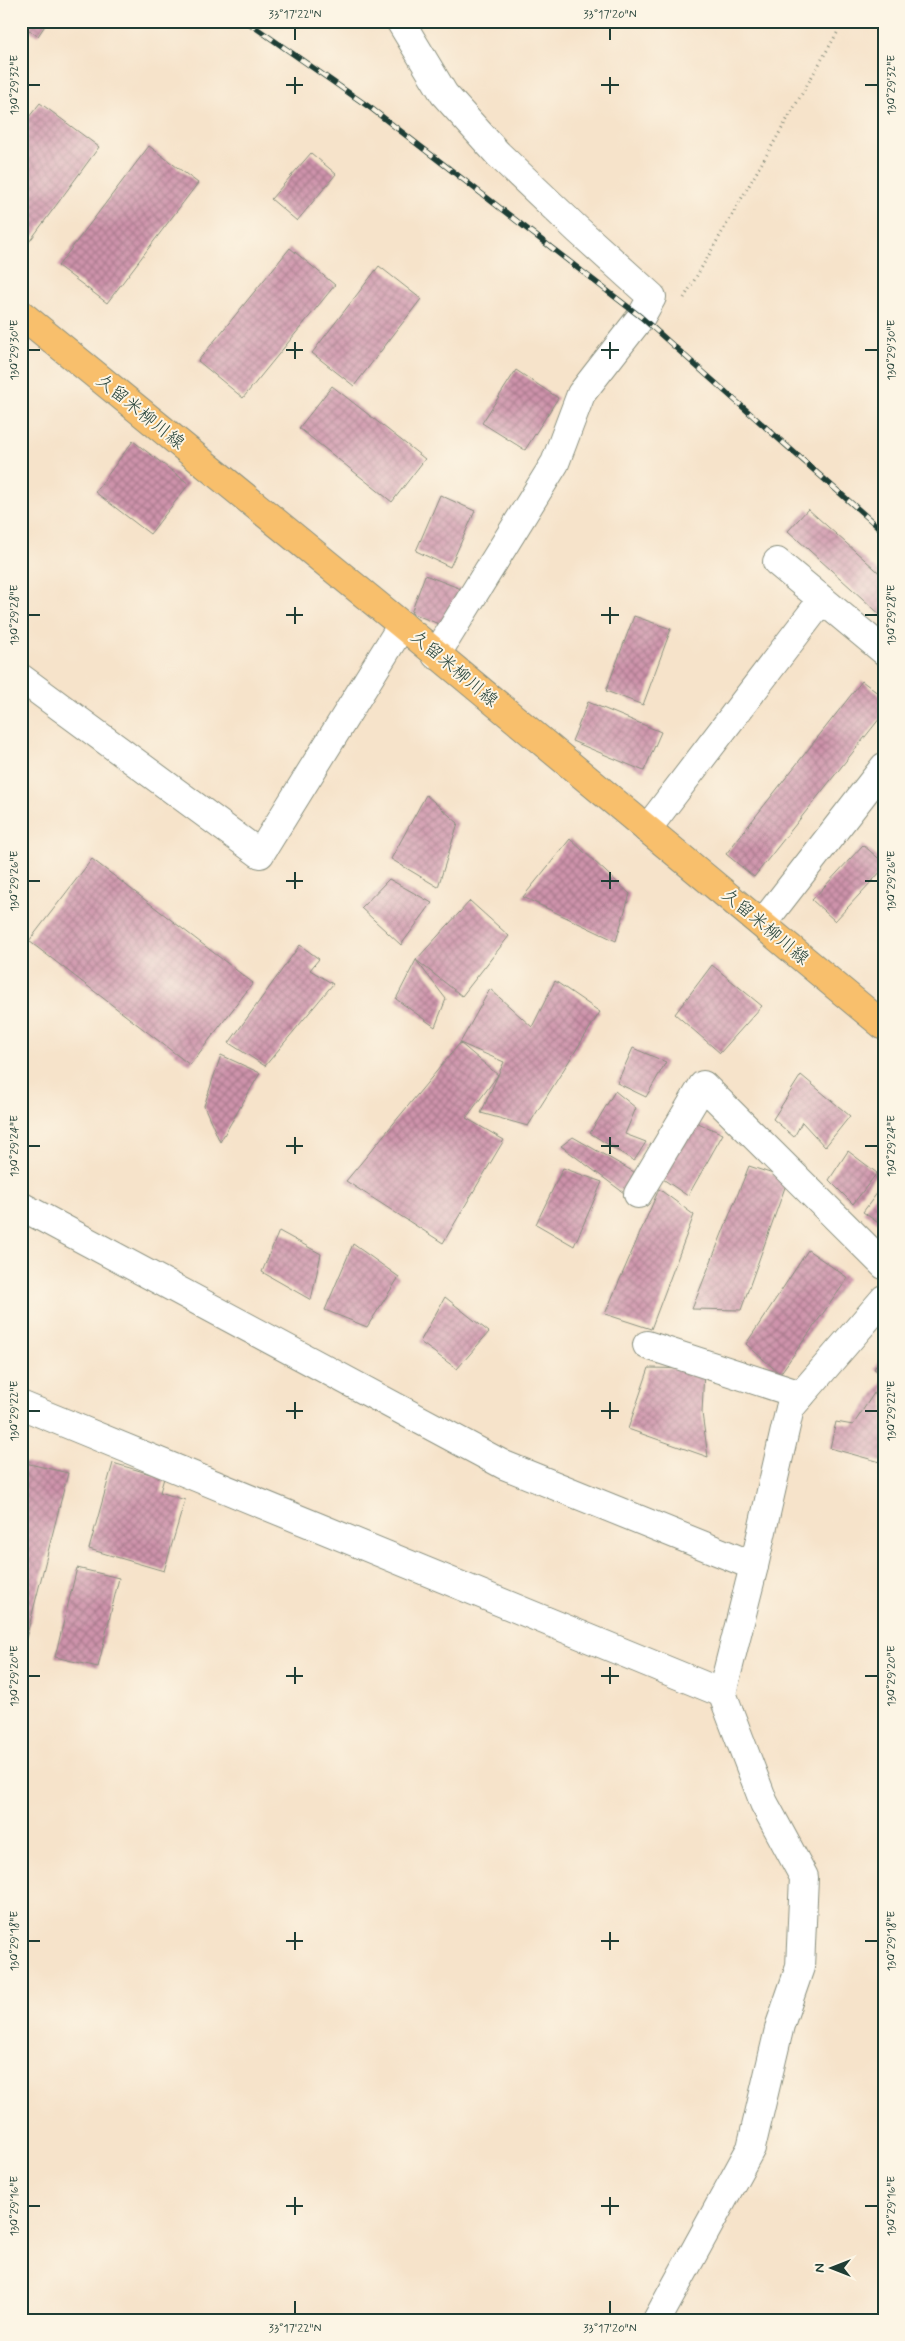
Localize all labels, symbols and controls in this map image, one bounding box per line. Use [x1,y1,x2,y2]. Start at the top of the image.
text: 33°17'22"N [268,7,322,23]
text: 33°17'20"N [583,7,637,23]
text: 130°29'32"E [7,55,23,115]
text: 130°29'32"E [884,55,900,115]
text: 130°29'30"E [7,320,23,380]
text: 130°29'30"E [884,320,900,380]
street label: 久留米柳川線 [90,369,190,455]
text: 130°29'28"E [7,584,23,646]
text: 130°29'28"E [884,584,900,646]
street label: 久留米柳川線 [405,625,503,713]
text: 130°29'26"E [7,850,23,912]
text: 130°29'26"E [884,850,900,912]
street label: 久留米柳川線 [716,883,814,971]
text: 130°29'24"E [7,1115,23,1177]
text: 130°29'24"E [884,1115,900,1177]
text: 130°29'22"E [7,1381,23,1441]
text: 130°29'22"E [884,1381,900,1441]
text: 130°29'20"E [7,1645,23,1707]
text: 130°29'20"E [884,1645,900,1707]
text: 130°29'18"E [7,1911,23,1971]
text: 130°29'18"E [884,1911,900,1971]
text: 130°29'16"E [7,2176,23,2236]
text: 130°29'16"E [884,2176,900,2236]
north arrow [808,2244,858,2294]
text: N [811,2263,829,2273]
text: 33°17'22"N [268,2321,322,2337]
text: 33°17'20"N [583,2321,637,2337]

